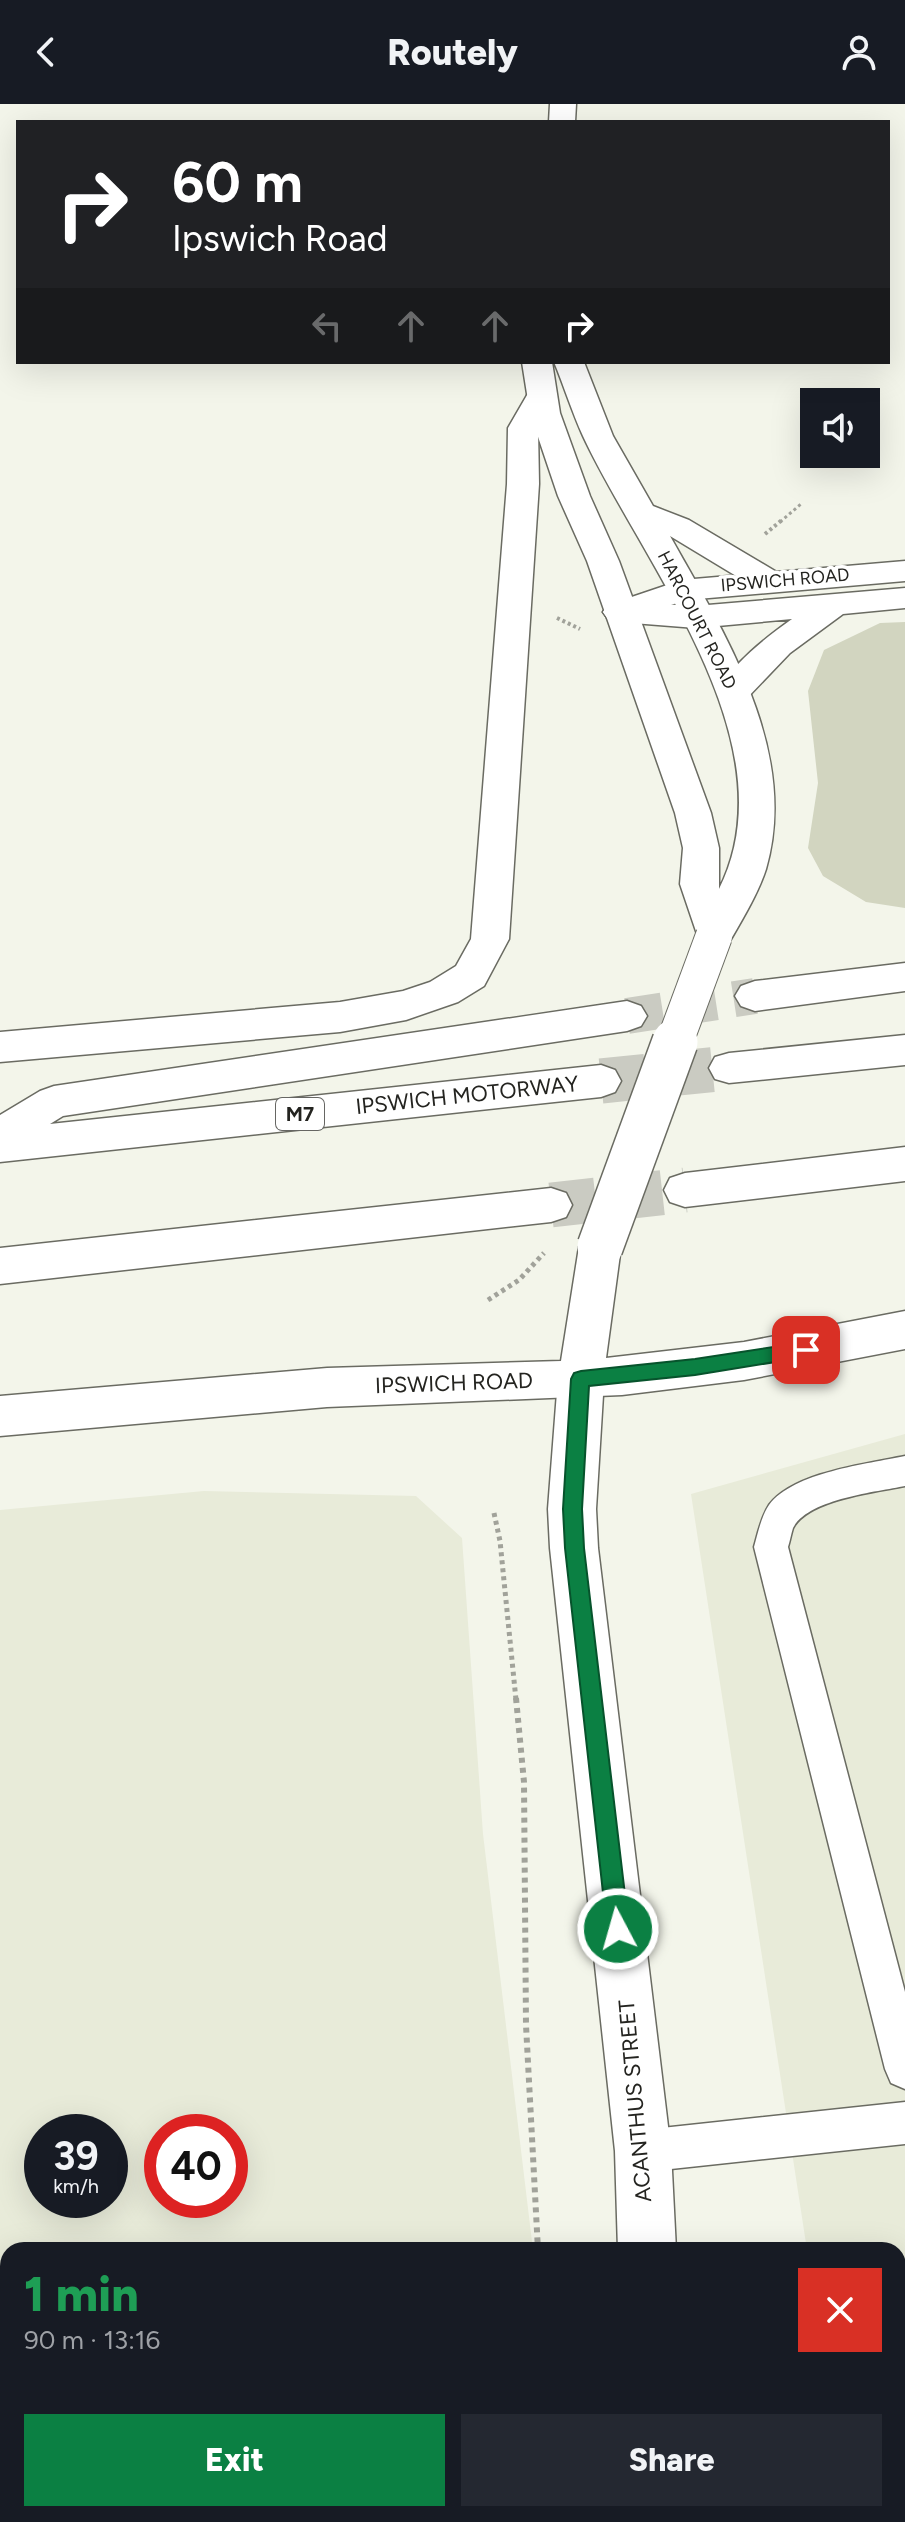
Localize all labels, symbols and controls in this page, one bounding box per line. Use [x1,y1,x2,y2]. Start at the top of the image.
icon: back [24,30,68,74]
icon: person [837,30,881,74]
text: Routely [387,31,518,74]
text: 60 m [172,149,303,216]
icon: right [40,152,144,256]
text: Ipswich Road [172,217,388,260]
icon: left [305,304,349,348]
icon: ahead [389,304,433,348]
icon: ahead [473,304,517,348]
icon: right [557,304,601,348]
map controls [800,388,880,468]
button: sound [800,388,880,468]
street label: HARCOURT ROAD [653,547,741,693]
street label: IPSWICH ROAD [720,563,850,597]
street label: IPSWICH MOTORWAY [354,1070,580,1120]
road number: M7 [276,1098,324,1130]
pin [772,1316,840,1384]
icon: arrive [784,1328,828,1372]
street label: IPSWICH ROAD [375,1367,533,1399]
position arrow [576,1887,660,1971]
street label: ACANTHUS STREET [613,1999,657,2203]
speed limit sign: 40 [144,2114,248,2218]
text: 39 [53,2132,99,2180]
text: km/h [53,2174,99,2198]
text: 1 min [24,2265,139,2323]
button: close [798,2268,882,2352]
text: 90 m · 13:16 [24,2324,160,2356]
button: Exit [24,2414,445,2506]
button: Share [461,2414,882,2506]

